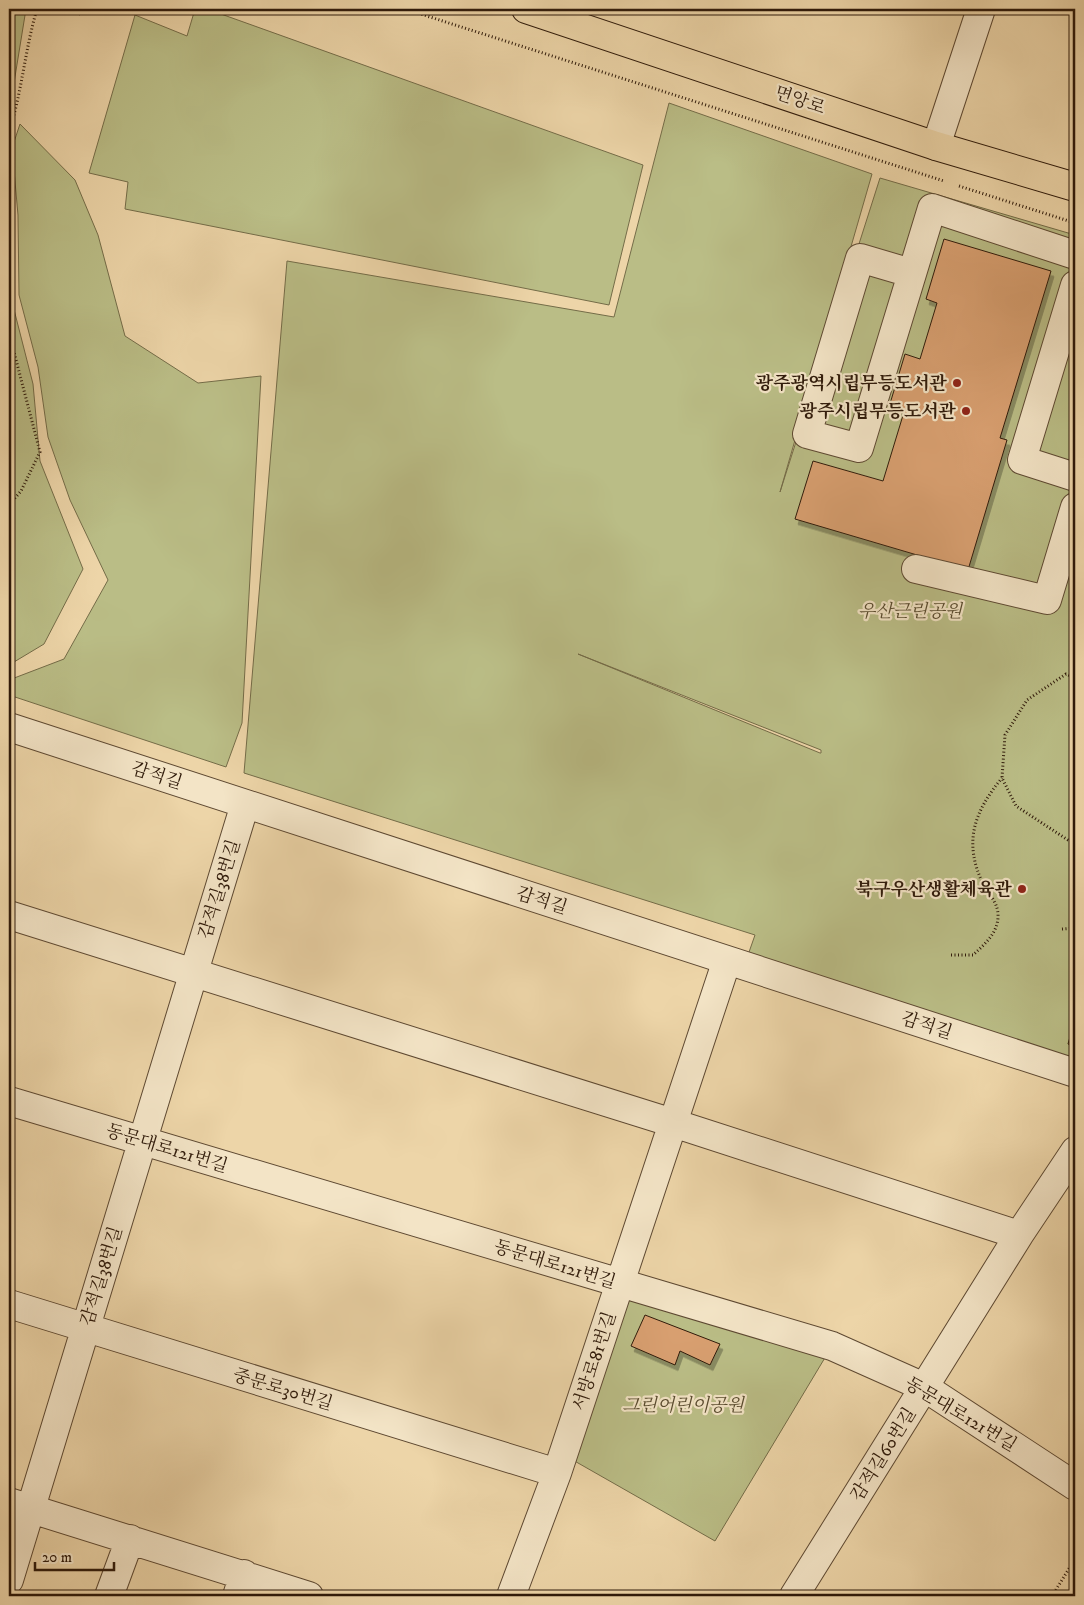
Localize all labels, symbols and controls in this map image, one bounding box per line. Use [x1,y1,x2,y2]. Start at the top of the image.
street label: 면앙로 [771,82,828,120]
place label: 광주광역시립무등도서관 [756,373,948,395]
marker: 광주광역시립무등도서관 [951,377,963,389]
place label: 광주시립무등도서관 [800,401,957,423]
marker: 광주시립무등도서관 [960,405,972,417]
park label: 우산근린공원 [858,601,964,623]
street label: 감적길 [128,757,185,794]
street label: 감적길38번길 [194,837,245,942]
place label: 북구우산생활체육관 [856,879,1013,901]
street label: 감적길 [513,882,570,919]
marker: 북구우산생활체육관 [1016,883,1028,895]
street label: 감적길 [898,1007,955,1044]
street label: 동문대로121번길 [103,1120,230,1178]
street label: 감적길38번길 [76,1224,127,1329]
street label: 동문대로121번길 [491,1236,618,1294]
street label: 서방로81번길 [569,1309,621,1413]
street label: 중문로30번길 [230,1364,335,1416]
street label: 동문대로121번길 [901,1373,1020,1457]
park label: 그린어린이공원 [622,1395,745,1417]
street label: 감적길60번길 [846,1404,921,1505]
scale bar [35,1540,114,1572]
text: 20 m [42,1548,72,1567]

